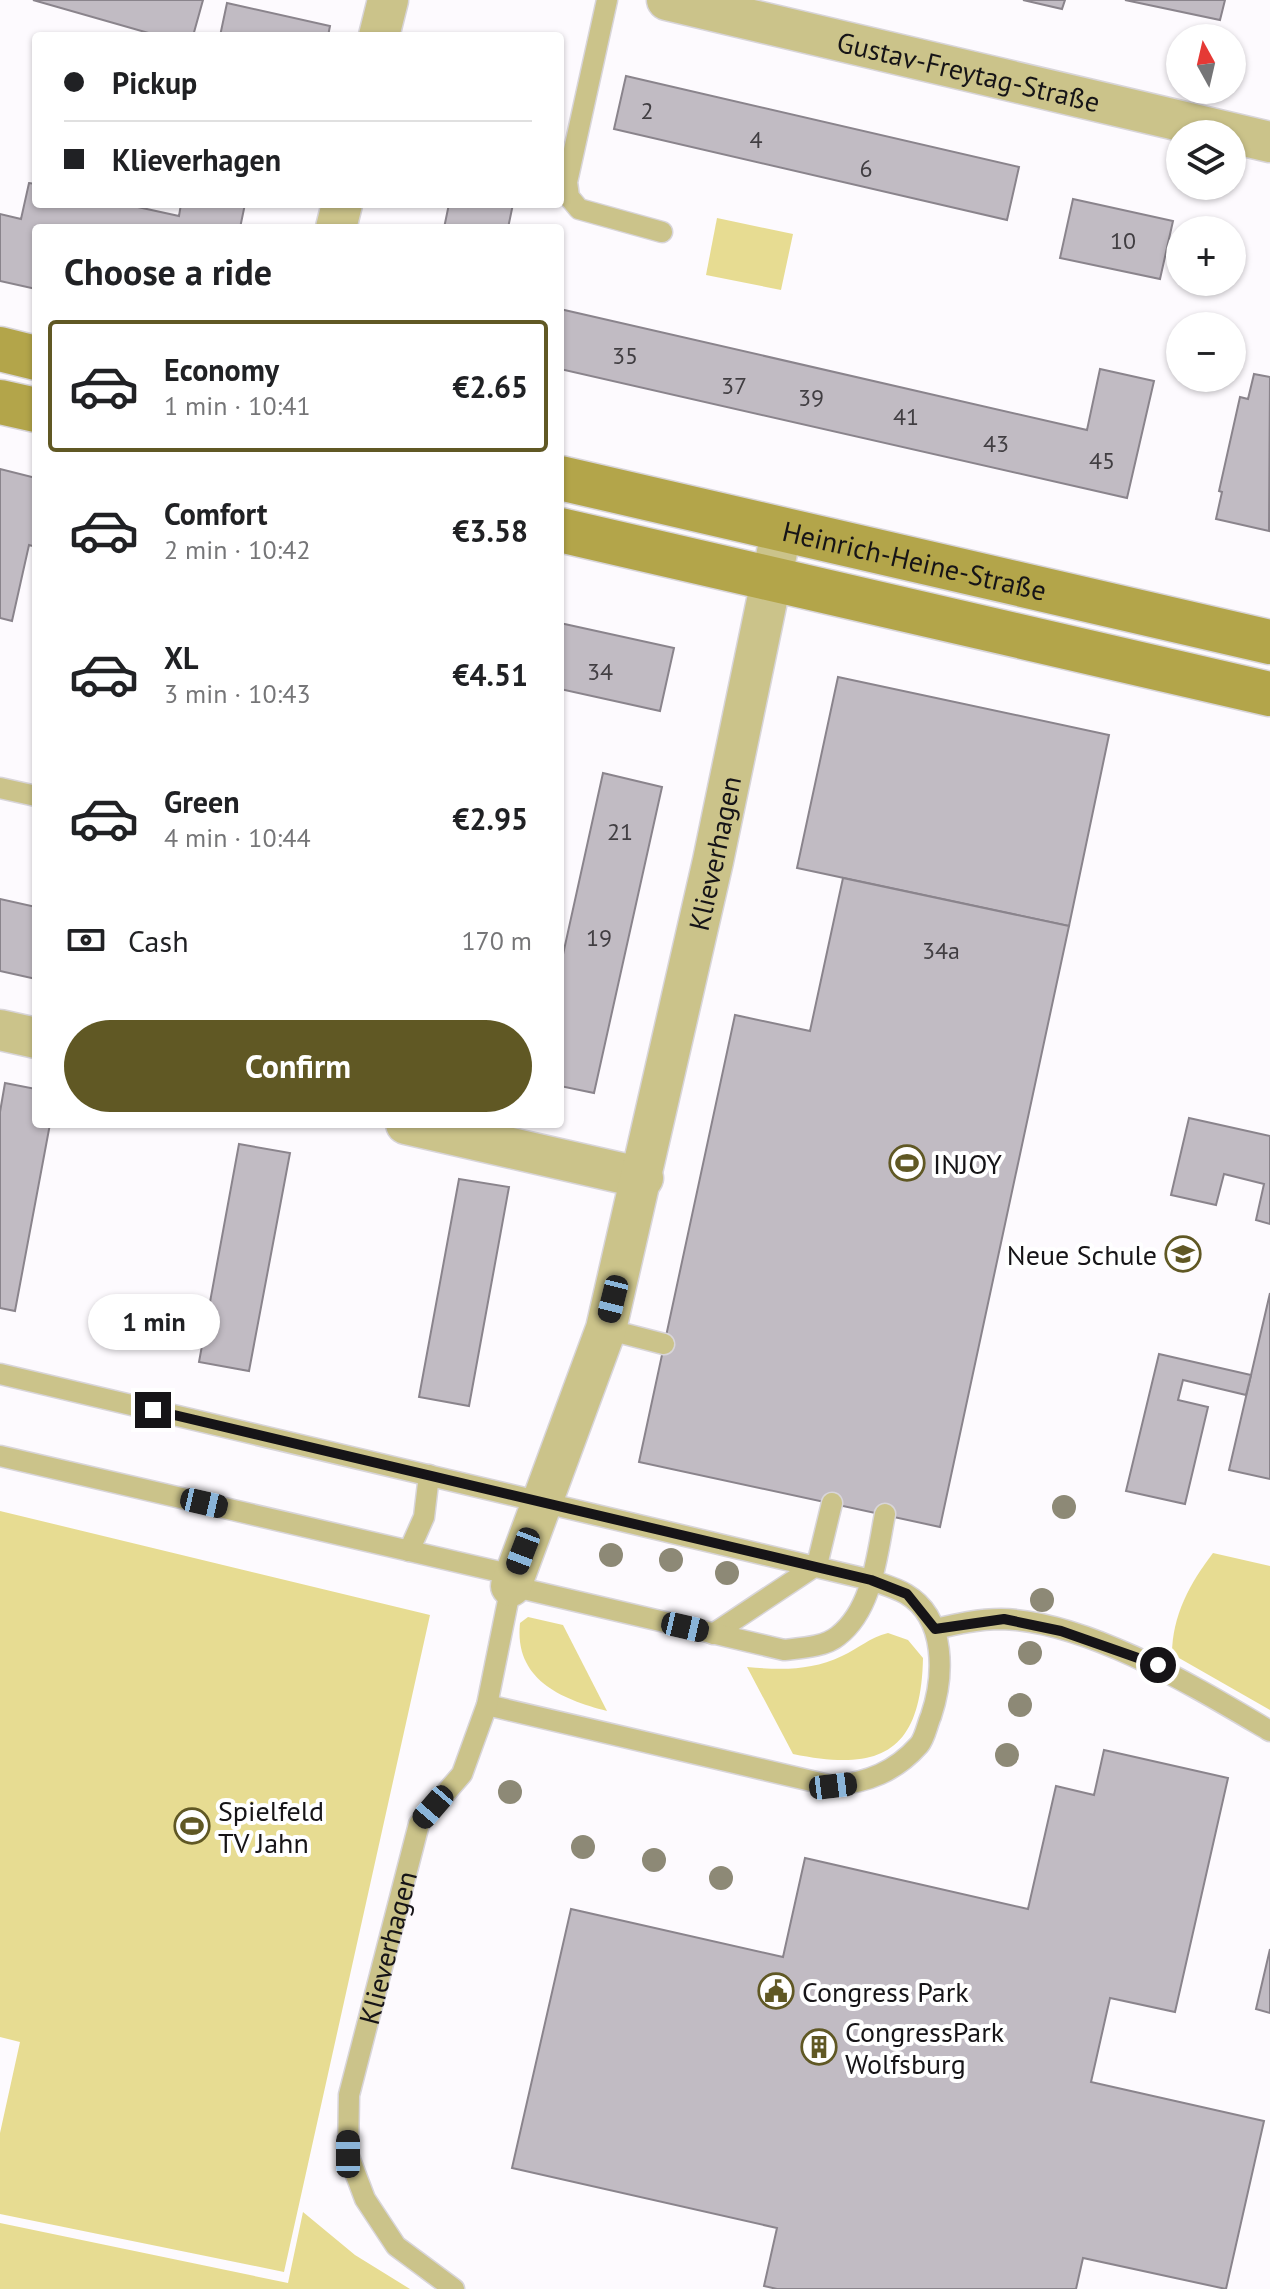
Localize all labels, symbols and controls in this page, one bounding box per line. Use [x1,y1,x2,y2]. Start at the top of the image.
street label: Gustav-Freytag-Straße [834,22,1104,120]
north arrow [1166,24,1246,104]
map controls [1166,24,1246,392]
text: Pickup [112,63,197,102]
house number: 2 [640,95,654,126]
button: layers [1166,120,1246,200]
house number: 4 [749,124,763,155]
text: Klieverhagen [112,140,281,179]
house number: 6 [859,153,873,184]
button: + [1166,216,1246,296]
house number: 10 [1110,225,1136,256]
text: Choose a ride [64,248,272,295]
button: − [1166,312,1246,392]
house number: 35 [612,340,638,371]
icon: car [68,350,140,422]
text: Economy [164,350,279,389]
text: €2.65 [453,367,528,406]
house number: 37 [721,370,747,401]
house number: 39 [798,382,824,413]
text: 1 min · 10:41 [164,389,311,422]
house number: 41 [893,401,919,432]
house number: 43 [983,428,1009,459]
house number: 45 [1089,445,1115,476]
icon: car [68,494,140,566]
text: Comfort [164,494,267,533]
text: €3.58 [453,511,528,550]
street label: Heinrich-Heine-Straße [779,512,1050,608]
text: 2 min · 10:42 [164,533,311,566]
icon: car [68,638,140,710]
text: XL [164,638,198,677]
text: €4.51 [453,655,528,694]
house number: 34 [587,656,613,687]
text: 3 min · 10:43 [164,677,311,710]
street label: Klieverhagen [679,773,749,934]
icon: car [68,782,140,854]
text: Green [164,782,239,821]
text: €2.95 [453,799,528,838]
house number: 21 [607,816,633,847]
text: 4 min · 10:44 [164,821,311,854]
icon: cash [64,918,108,962]
text: Cash [128,921,189,960]
house number: 19 [586,922,612,953]
text: 170 m [461,924,532,957]
house number: 34a [922,935,960,966]
button: Confirm [64,1020,532,1112]
sports icon: INJOY [888,1144,926,1182]
place label: INJOY [933,1145,1002,1182]
school or university icon: Neue Schule [1164,1235,1202,1273]
place label: Neue Schule [1007,1236,1157,1273]
car [596,1273,630,1325]
callout: 1 min [87,1294,219,1350]
text: 1 min [122,1305,186,1338]
route end [135,1392,171,1428]
car [178,1486,230,1520]
car [503,1524,543,1578]
car [659,1610,711,1644]
route start [1140,1647,1176,1683]
car [808,1771,858,1801]
car [408,1781,458,1833]
place label: Spielfeld TV Jahn [218,1792,324,1861]
sports icon: Spielfeld TV Jahn [173,1807,211,1845]
street label: Klieverhagen [350,1867,425,2028]
public building icon: Congress Park [757,1972,795,2010]
place label: Congress Park [802,1973,969,2010]
place label: CongressPark Wolfsburg [845,2013,1005,2082]
building icon: CongressPark Wolfsburg [800,2028,838,2066]
car [336,2130,360,2178]

